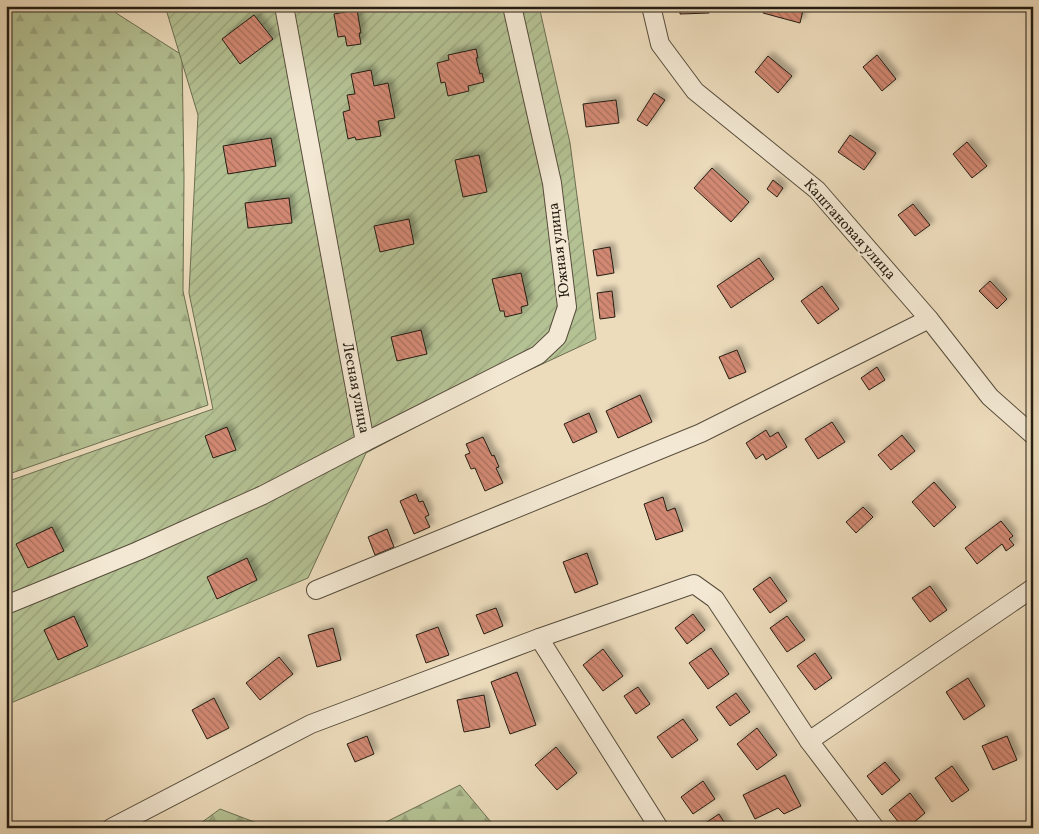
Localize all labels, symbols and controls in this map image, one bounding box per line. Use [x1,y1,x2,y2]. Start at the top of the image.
street label: Каштановая улица [798,175,900,285]
street label: Южная улица [544,201,576,299]
street label: Лесная улица [336,341,374,435]

